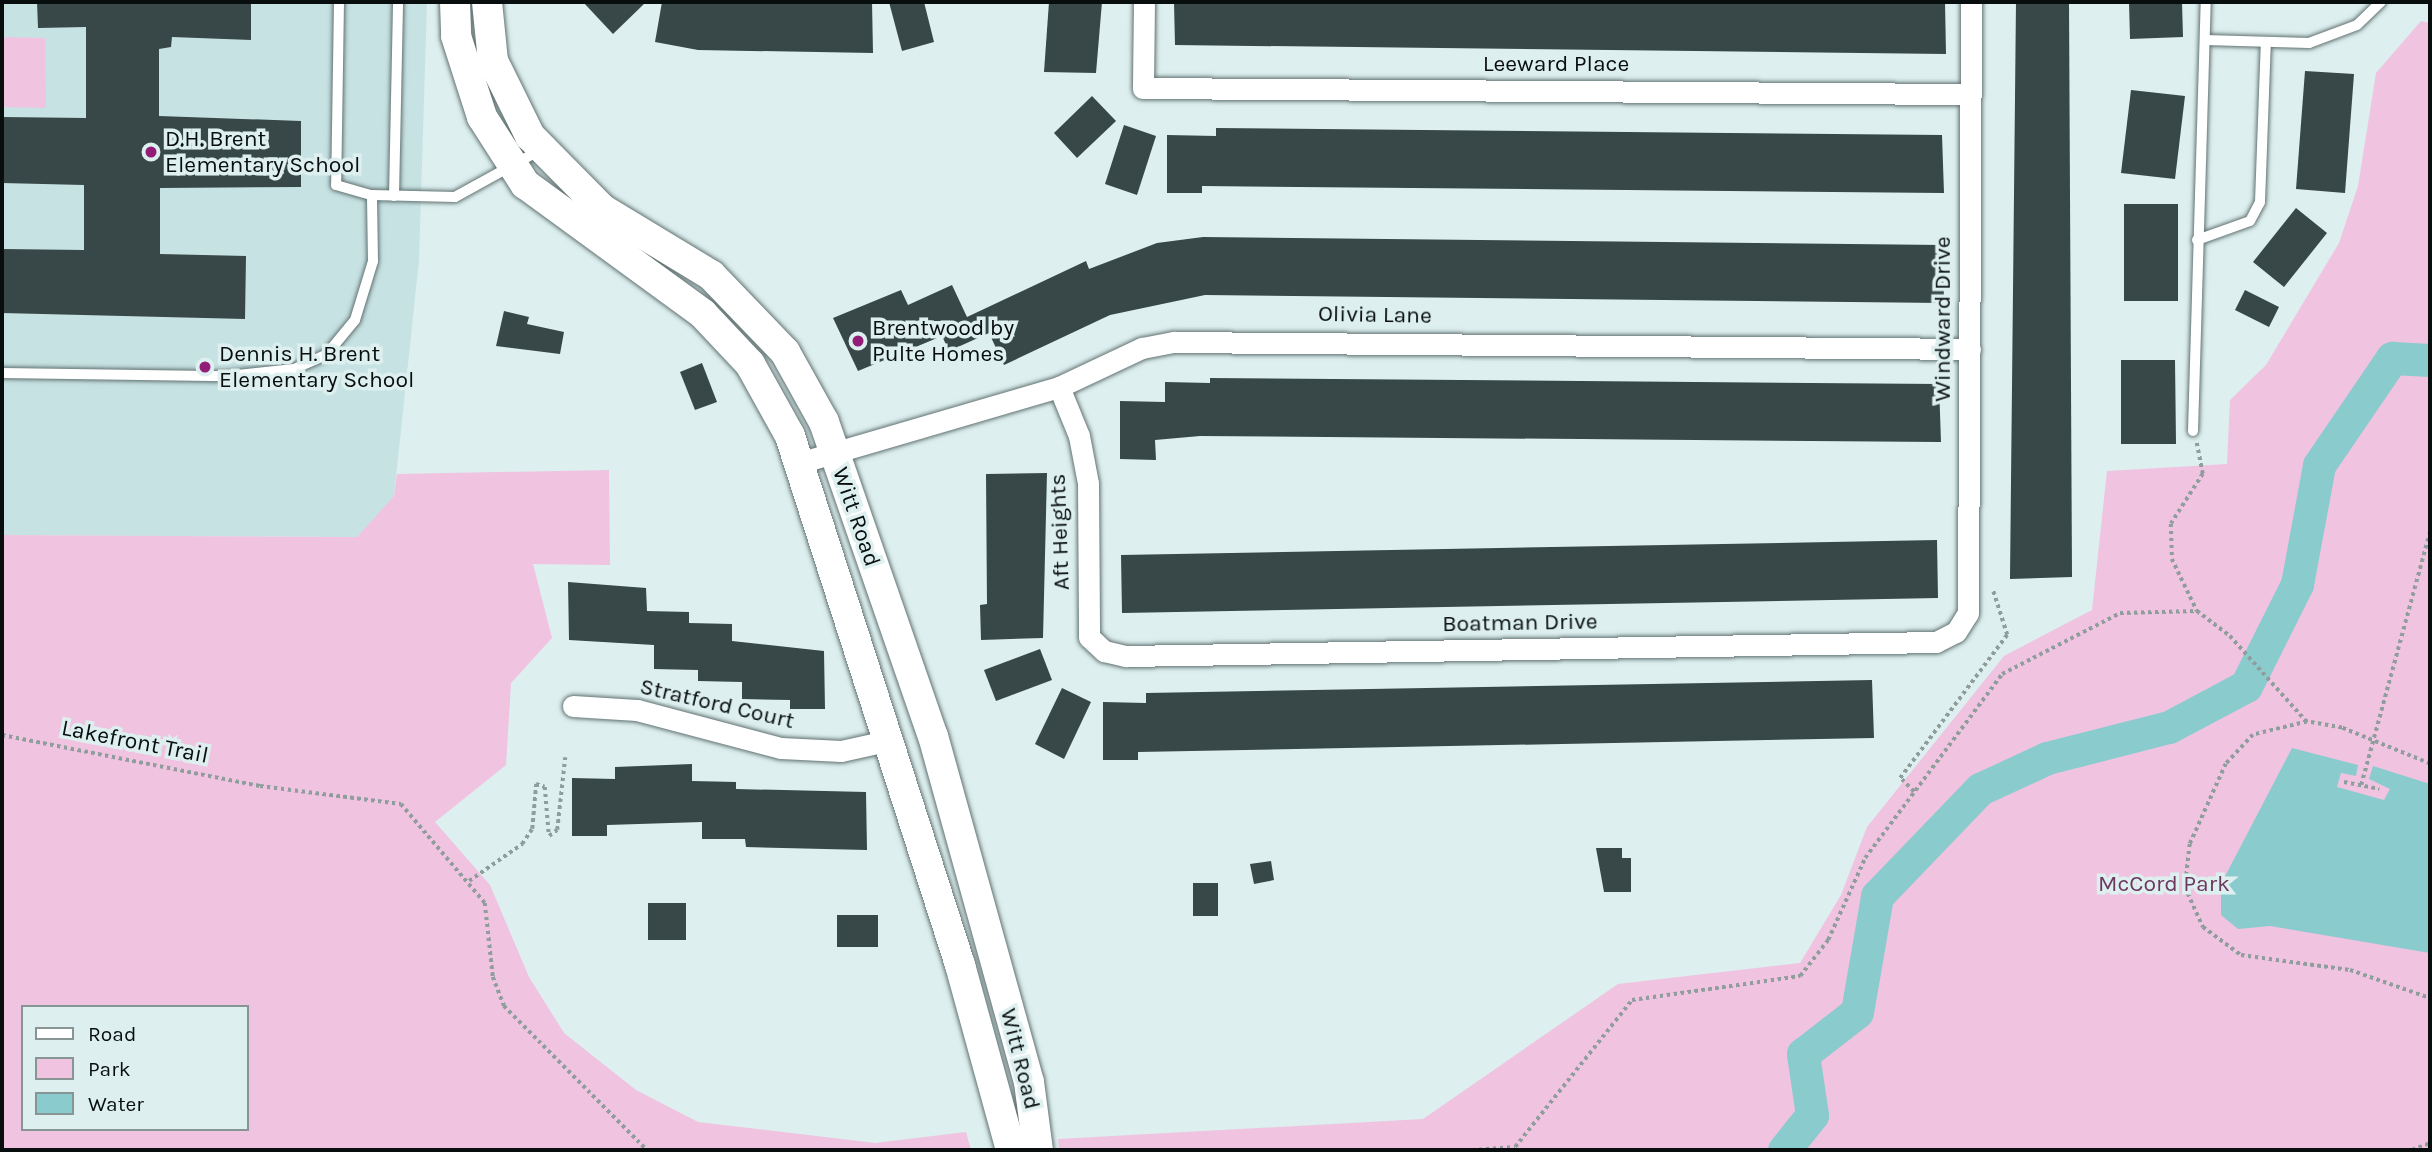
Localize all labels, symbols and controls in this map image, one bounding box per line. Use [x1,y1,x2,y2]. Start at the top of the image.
street label: Leeward Place [1483,50,1629,78]
place label: D.H. Brent Elementary School [165,125,360,179]
marker: D.H. Brent Elementary School [143,144,159,160]
street label: Windward Drive [1929,236,1957,402]
street label: Olivia Lane [1318,300,1432,330]
place label: Brentwood by Pulte Homes [872,314,1014,368]
marker: Brentwood by Pulte Homes [850,333,866,349]
place label: Dennis H. Brent Elementary School [219,340,414,394]
marker: Dennis H. Brent Elementary School [197,359,213,375]
street label: Witt Road [826,464,886,570]
street label: Aft Heights [1044,473,1076,591]
street label: Boatman Drive [1442,608,1598,638]
street label: Stratford Court [637,673,797,735]
street label: Lakefront Trail [59,714,211,770]
park label: McCord Park [2098,870,2230,898]
legend [21,1005,248,1131]
street label: Witt Road [994,1006,1046,1112]
text: Road [88,1022,136,1046]
text: Park [88,1057,131,1081]
text: Water [88,1092,144,1116]

